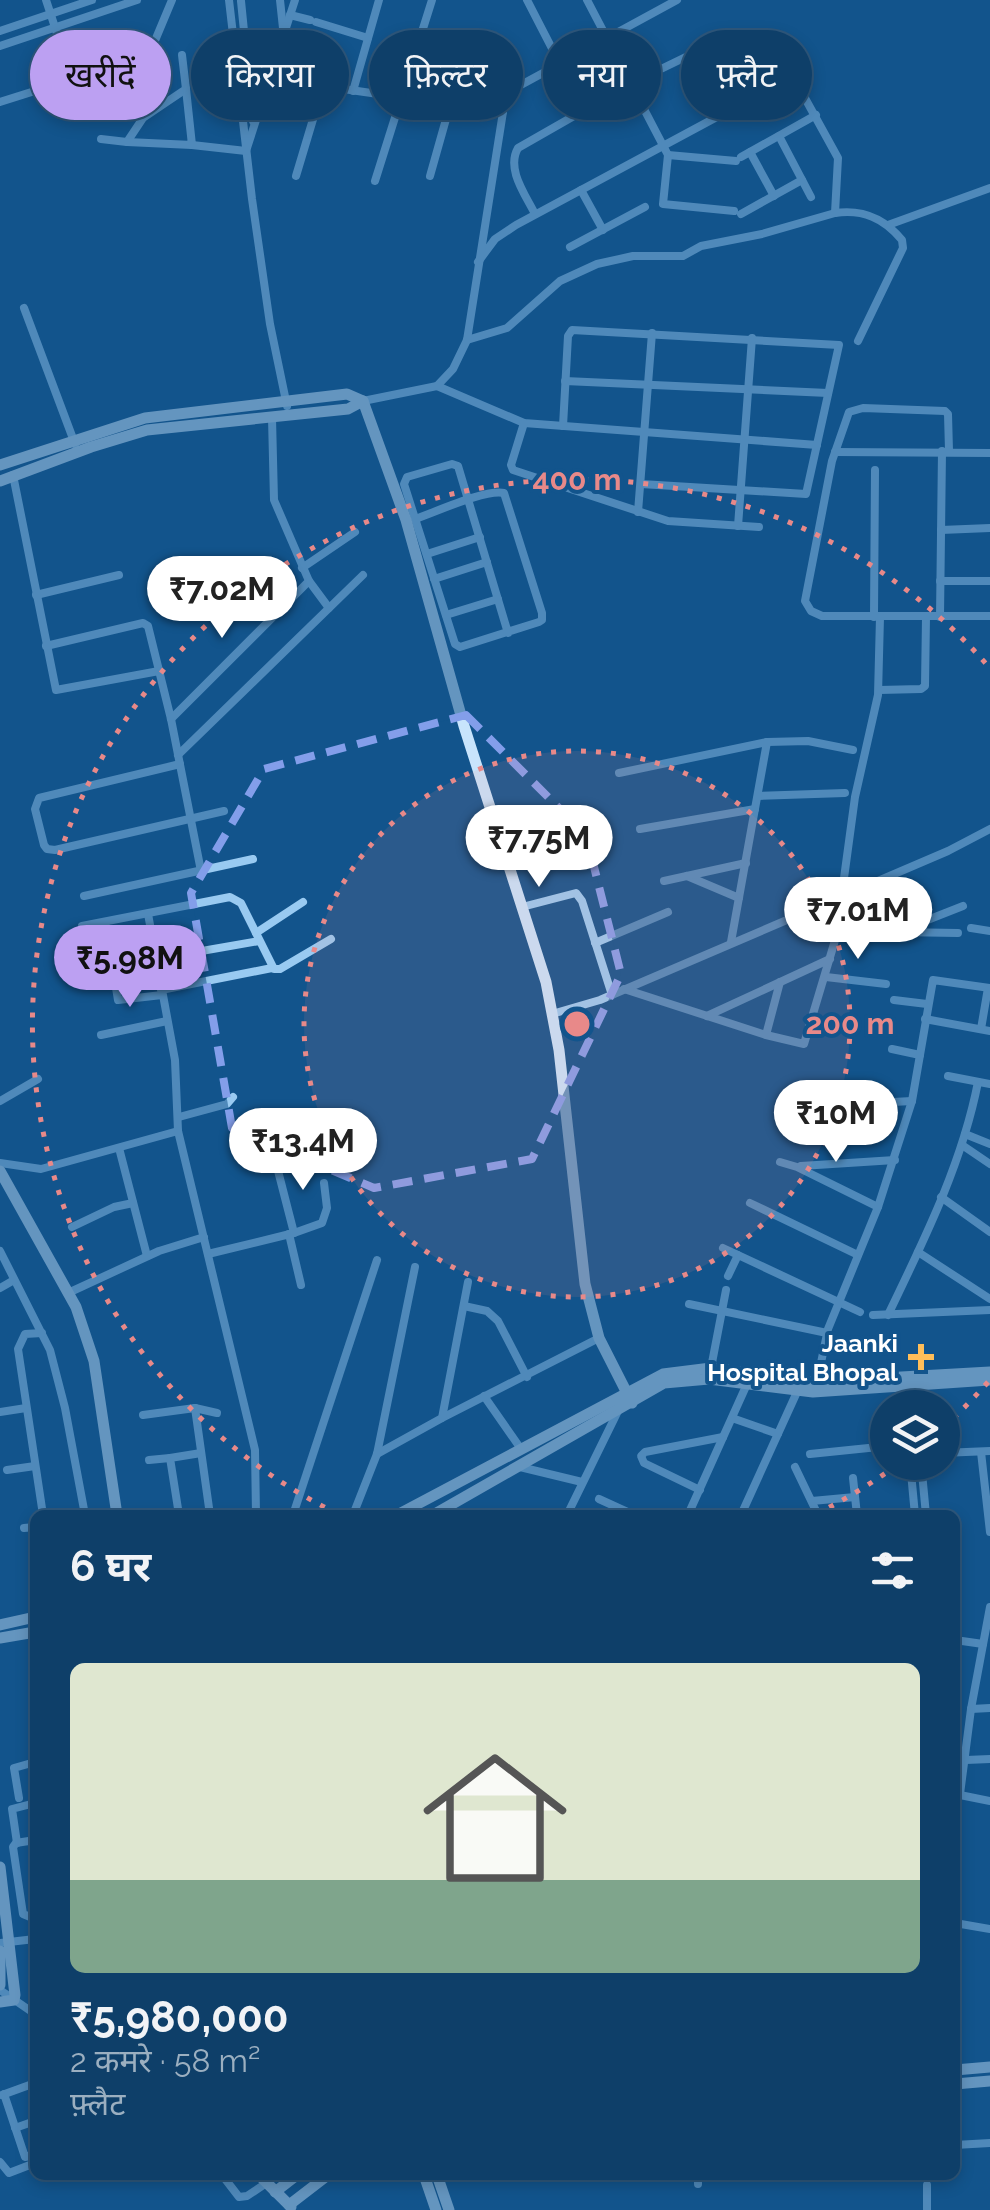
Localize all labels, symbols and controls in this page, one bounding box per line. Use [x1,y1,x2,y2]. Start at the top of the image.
chip: खरीदें [30,30,171,120]
chip: किराया [191,30,349,120]
chip: फ़िल्टर [369,30,523,120]
chip: नया [543,30,661,120]
chip: फ़्लैट [681,30,812,120]
text: 400 m [532,462,622,497]
pin: ₹7.02M [141,556,303,641]
text: ₹7.02M [169,570,275,607]
pin: ₹7.75M [458,805,620,890]
text: ₹7.75M [488,819,590,856]
pin: ₹7.01M [777,877,939,962]
text: ₹7.01M [806,891,910,928]
pin: ₹5.98M [49,925,211,1010]
text: ₹5.98M [76,939,184,976]
centre of rings [559,1006,595,1042]
text: 200 m [806,1006,894,1041]
pin: ₹10M [777,1080,895,1165]
text: ₹10M [796,1094,876,1131]
pin: ₹13.4M [222,1108,384,1193]
text: ₹13.4M [251,1122,355,1159]
place label: Jaanki Hospital Bhopal [707,1328,898,1387]
marker: Jaanki Hospital Bhopal [908,1344,934,1370]
map controls [870,1390,960,1480]
button: layers [870,1390,960,1480]
text: 6 घर [70,1542,151,1591]
icon: filters [865,1543,920,1598]
icon: home [405,1728,585,1908]
text: ₹5,980,000 [70,1993,288,2042]
text: 2 कमरे · 58 m² [70,2042,260,2079]
text: फ़्लैट [70,2085,125,2122]

